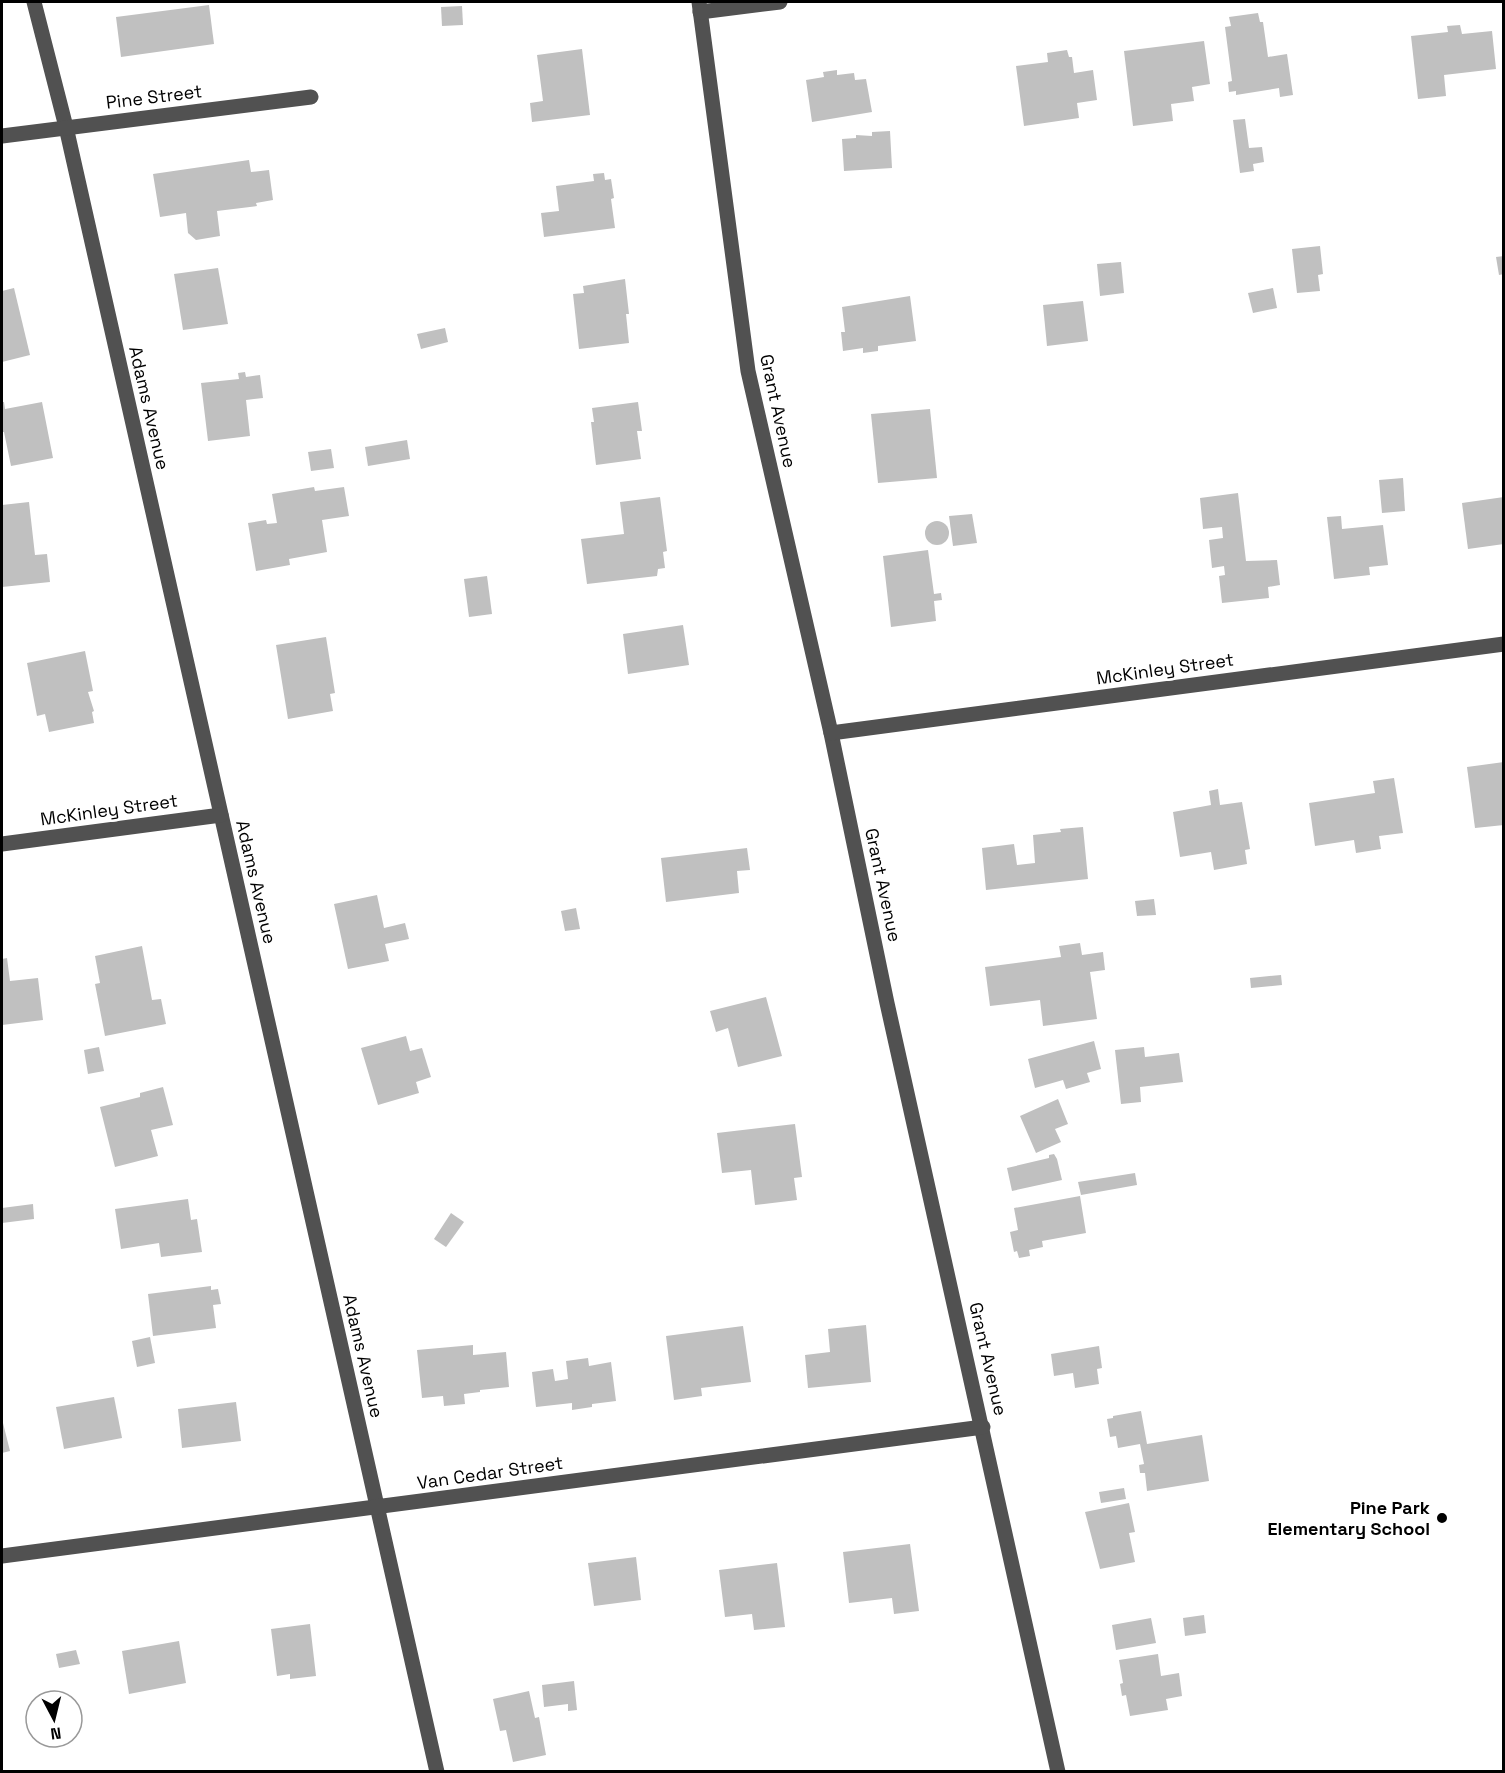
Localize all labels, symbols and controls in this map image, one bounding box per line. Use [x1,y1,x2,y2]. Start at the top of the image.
street label: Pine Street [105,79,203,114]
street label: Adams Avenue [124,344,175,472]
street label: Grant Avenue [755,352,802,470]
street label: McKinley Street [1095,647,1235,690]
street label: McKinley Street [39,788,179,831]
street label: Adams Avenue [231,818,282,946]
street label: Grant Avenue [860,826,907,944]
street label: Adams Avenue [338,1292,389,1420]
street label: Grant Avenue [964,1300,1013,1418]
street label: Van Cedar Street [415,1451,564,1494]
place label: Pine Park Elementary School [1267,1496,1430,1540]
marker: Pine Park Elementary School [1435,1511,1449,1525]
north arrow [24,1689,84,1749]
text: N [49,1722,62,1744]

